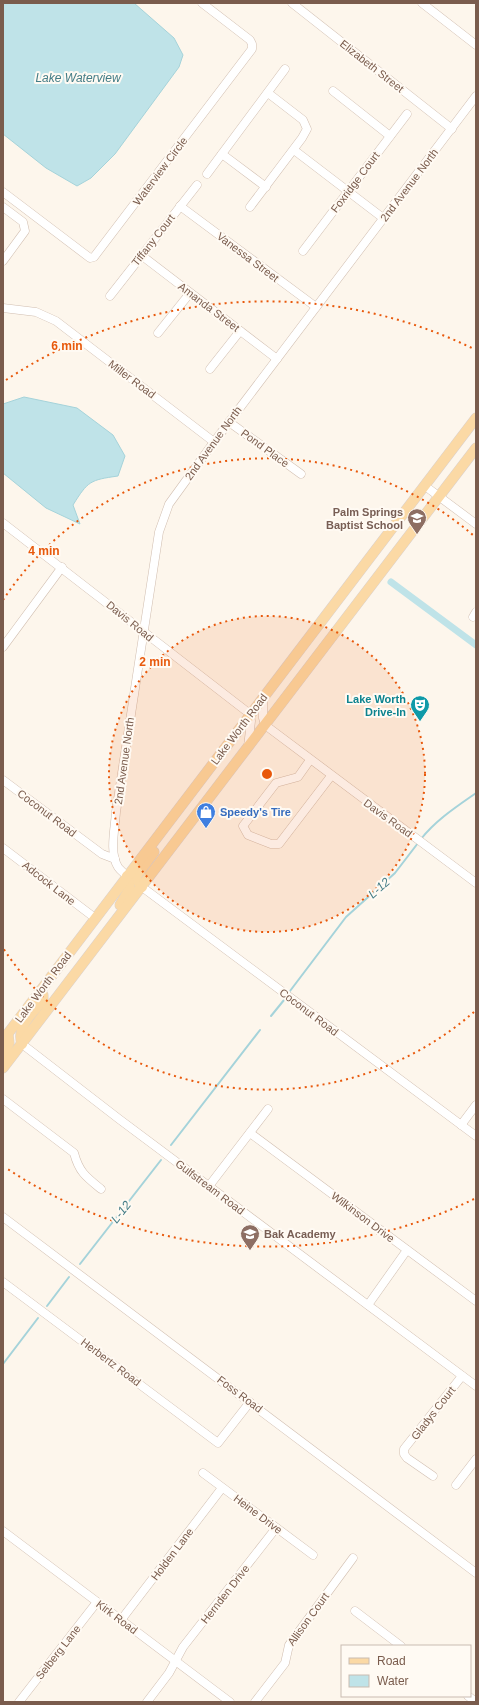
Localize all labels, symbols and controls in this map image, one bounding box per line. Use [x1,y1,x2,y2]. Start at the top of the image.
street label: Elizabeth Street [338,37,406,95]
water label: Lake Waterview [35,71,122,85]
street label: Waterview Circle [131,135,189,207]
street label: 2nd Avenue North [378,146,440,224]
street label: Foxridge Court [328,149,382,215]
street label: Tiffany Court [129,212,177,268]
street label: Vanessa Street [215,230,281,284]
street label: Amanda Street [176,280,242,334]
text: 6 min [51,339,83,353]
street label: Miller Road [106,357,158,401]
street label: 2nd Avenue North [182,404,244,482]
street label: Pond Place [239,427,291,469]
place label: Palm Springs Baptist School [326,506,403,531]
school or university icon: Palm Springs Baptist School [406,507,428,535]
text: 4 min [28,544,60,558]
street label: Davis Road [104,598,156,644]
text: 2 min [139,655,171,669]
street label: Lake Worth Road [209,691,269,767]
place label: Lake Worth Drive-In [346,693,406,718]
theatre icon: Lake Worth Drive-In [409,694,431,722]
street label: 2nd Avenue North [112,717,136,805]
centre of rings [260,767,274,781]
street label: Coconut Road [15,787,79,839]
street label: Davis Road [361,796,415,840]
shop icon: Speedy's Tire [195,801,217,829]
place label: Speedy's Tire [220,806,291,818]
street label: Adcock Lane [20,859,78,907]
water label: L-12 [365,875,393,901]
street label: Lake Worth Road [13,949,73,1025]
street label: Coconut Road [277,986,341,1038]
street label: Gulfstream Road [173,1157,247,1217]
street label: Wilkinson Drive [329,1189,397,1245]
water label: L-12 [108,1198,134,1226]
school or university icon: Bak Academy [239,1223,261,1251]
place label: Bak Academy [264,1228,337,1240]
street label: Herbertz Road [79,1336,143,1388]
street label: Foss Road [215,1373,265,1415]
street label: Gladys Court [409,1384,457,1442]
street label: Heine Drive [231,1492,285,1536]
street label: Holden Lane [148,1525,196,1583]
street label: Hernden Drive [198,1562,252,1626]
street label: Allison Court [285,1590,331,1648]
street label: Kirk Road [94,1598,140,1636]
street label: Selberg Lane [33,1623,83,1681]
legend [341,1645,471,1697]
text: Road [377,1654,406,1668]
text: Water [377,1674,409,1688]

